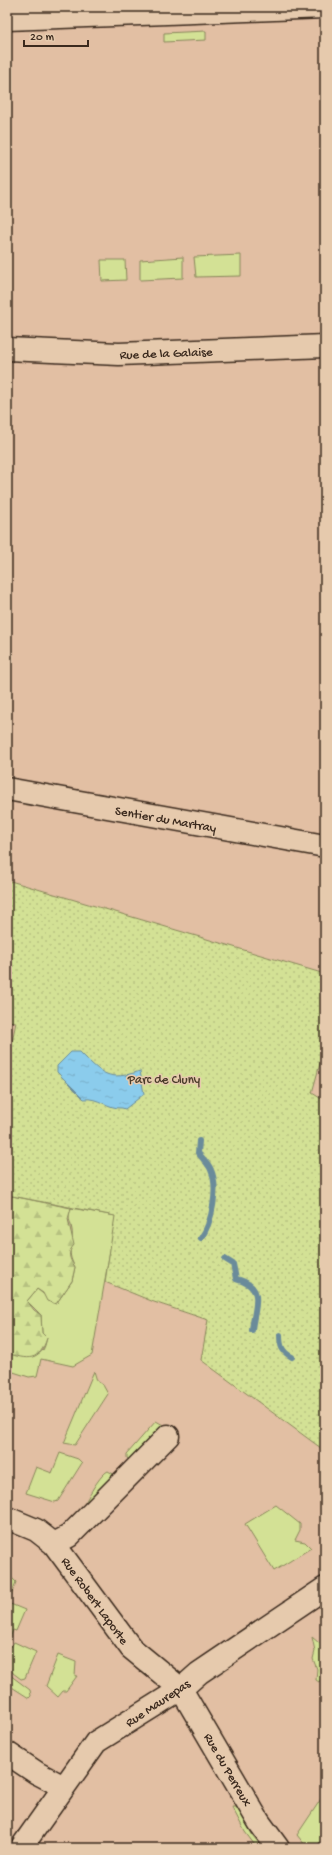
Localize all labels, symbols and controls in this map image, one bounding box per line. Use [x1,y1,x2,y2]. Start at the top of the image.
scale bar [24,22,88,48]
text: 20 m [30,31,55,45]
street label: Rue de la Galaise [119,345,213,364]
street label: Sentier du Martray [114,804,218,837]
park label: Parc de Cluny [127,1073,201,1088]
street label: Rue Robert Laporte [57,1555,131,1648]
street label: Rue Maurepas [123,1676,195,1731]
street label: Rue du Perreux [200,1731,254,1810]

